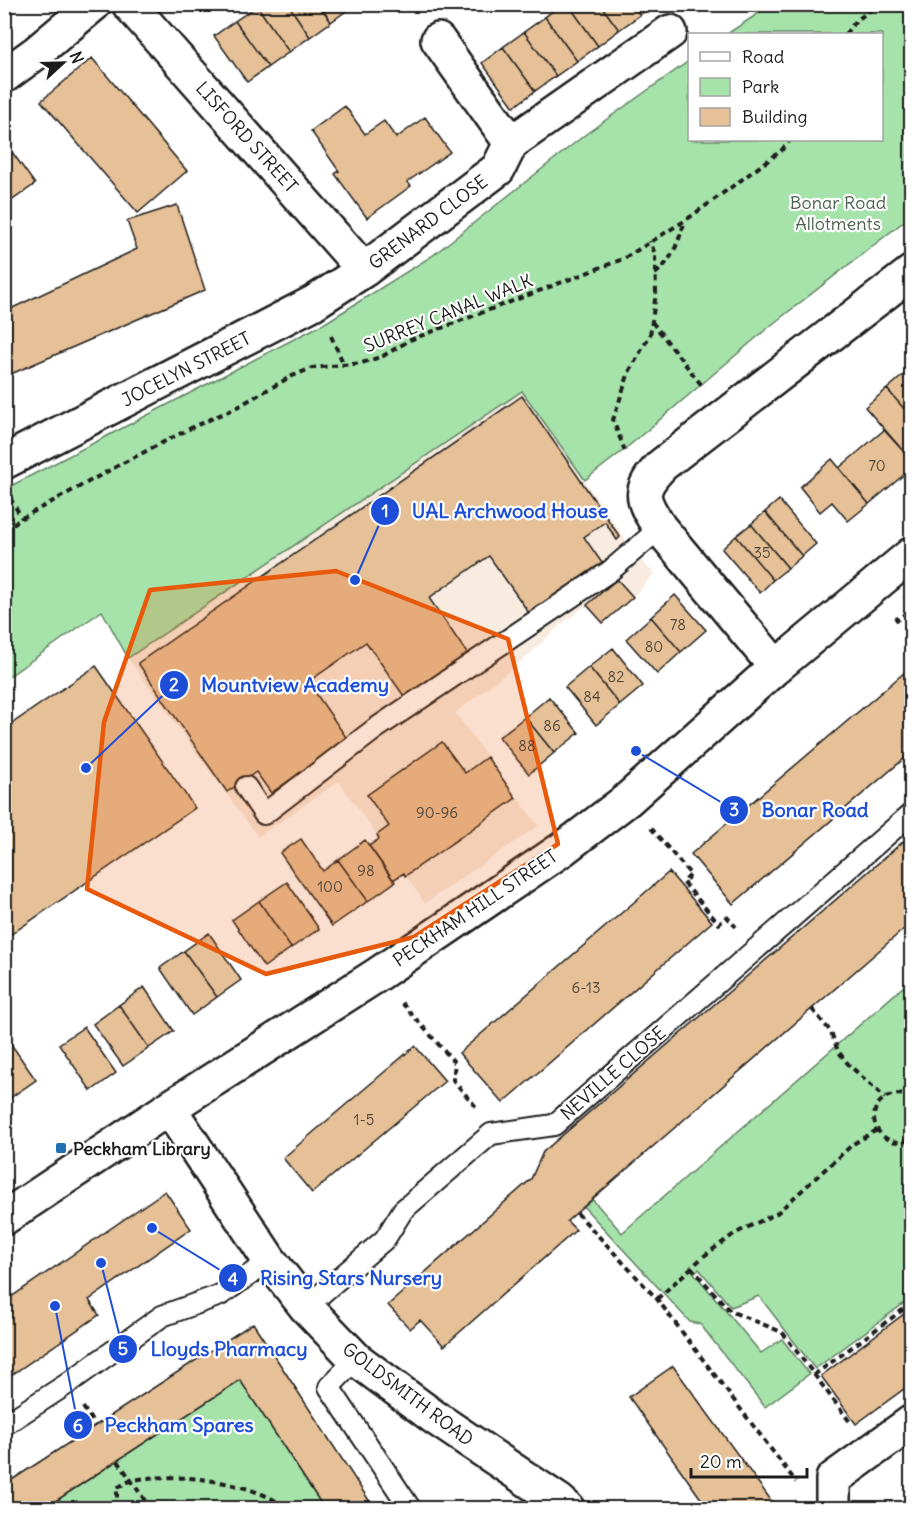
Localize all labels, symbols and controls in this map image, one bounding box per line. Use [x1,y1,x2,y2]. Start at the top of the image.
north arrow [33,33,93,93]
legend [688,33,883,141]
text: Road [742,45,785,68]
text: N [66,49,88,66]
text: Park [742,75,779,98]
street label: LISFORD STREET [191,77,303,197]
text: Building [742,105,807,128]
street label: GRENARD CLOSE [364,170,492,274]
park label: Bonar Road Allotments [790,191,887,235]
street label: SURREY CANAL WALK [360,269,536,357]
street label: JOCELYN STREET [118,327,254,411]
house number: 70 [868,456,886,475]
callout: UAL Archwood House [370,492,621,530]
text: UAL Archwood House [412,498,608,523]
text: 1 [381,499,389,522]
house number: 35 [753,543,771,562]
house number: 78 [670,615,686,634]
house number: 80 [645,637,663,656]
callout: Mountview Academy [159,666,401,704]
house number: 82 [608,667,624,686]
text: Mountview Academy [201,672,389,697]
text: 2 [169,673,179,696]
house number: 84 [583,687,601,706]
house number: 86 [543,716,561,735]
house number: 88 [518,736,536,755]
callout: Bonar Road [719,791,880,829]
text: Bonar Road [761,797,869,822]
text: 3 [729,798,739,821]
house number: 90-96 [416,803,458,822]
street label: PECKHAM HILL STREET [388,844,562,972]
house number: 98 [357,861,375,880]
house number: 100 [317,877,343,896]
house number: 6-13 [572,978,600,997]
street label: NEVILLE CLOSE [556,1021,670,1125]
house number: 1-5 [353,1110,375,1129]
place label: Peckham Library [73,1137,211,1160]
marker: Peckham Library [54,1141,68,1155]
callout: Rising Stars Nursery [218,1259,454,1297]
text: Rising Stars Nursery [260,1265,442,1290]
text: 4 [228,1267,239,1290]
callout: Lloyds Pharmacy [108,1330,319,1368]
text: Lloyds Pharmacy [150,1336,308,1361]
text: 5 [118,1337,128,1360]
street label: GOLDSMITH ROAD [338,1337,478,1451]
callout: Peckham Spares [63,1406,266,1444]
text: Peckham Spares [104,1412,254,1437]
text: 6 [73,1414,83,1437]
scale bar [691,1441,806,1479]
text: 20 m [700,1450,742,1473]

